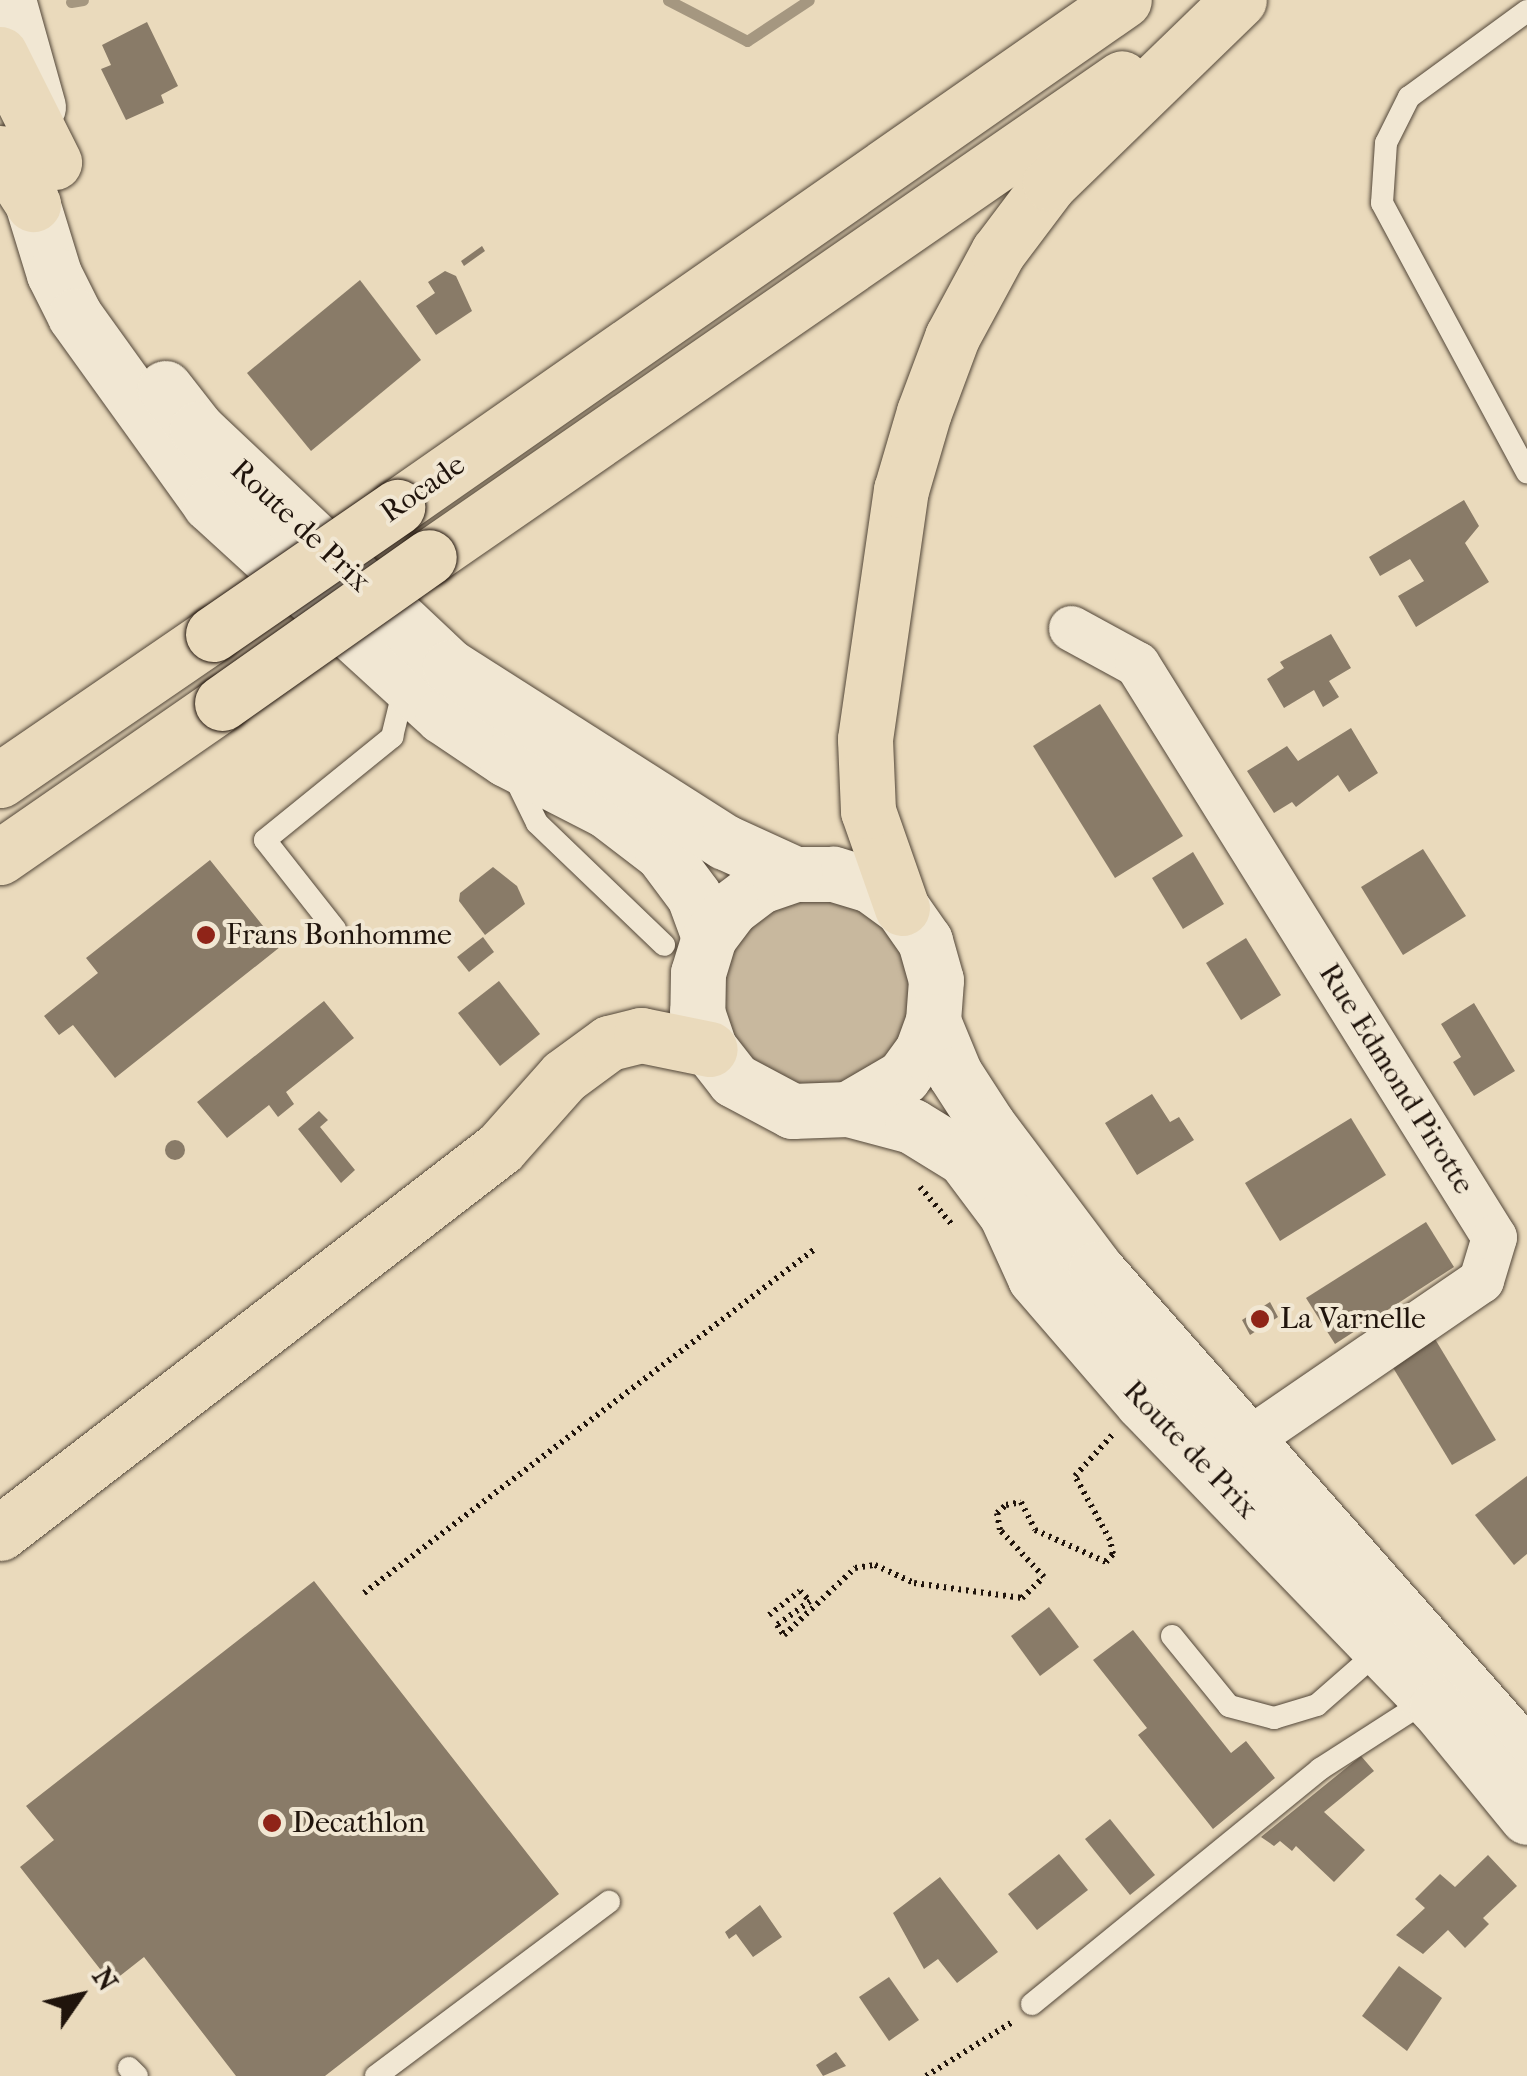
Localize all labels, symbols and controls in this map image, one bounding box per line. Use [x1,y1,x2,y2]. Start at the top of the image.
street label: Rocade [374,447,472,531]
street label: Route de Prix [223,452,377,600]
place label: Frans Bonhomme [226,917,452,953]
marker: Frans Bonhomme [195,924,217,946]
street label: Rue Edmond Pirotte [1311,957,1481,1201]
place label: La Varnelle [1280,1301,1426,1337]
marker: La Varnelle [1249,1308,1271,1330]
street label: Route de Prix [1115,1373,1265,1527]
place label: Decathlon [292,1805,425,1841]
marker: Decathlon [261,1812,283,1834]
north arrow [30,1946,130,2046]
text: N [86,1961,125,1997]

